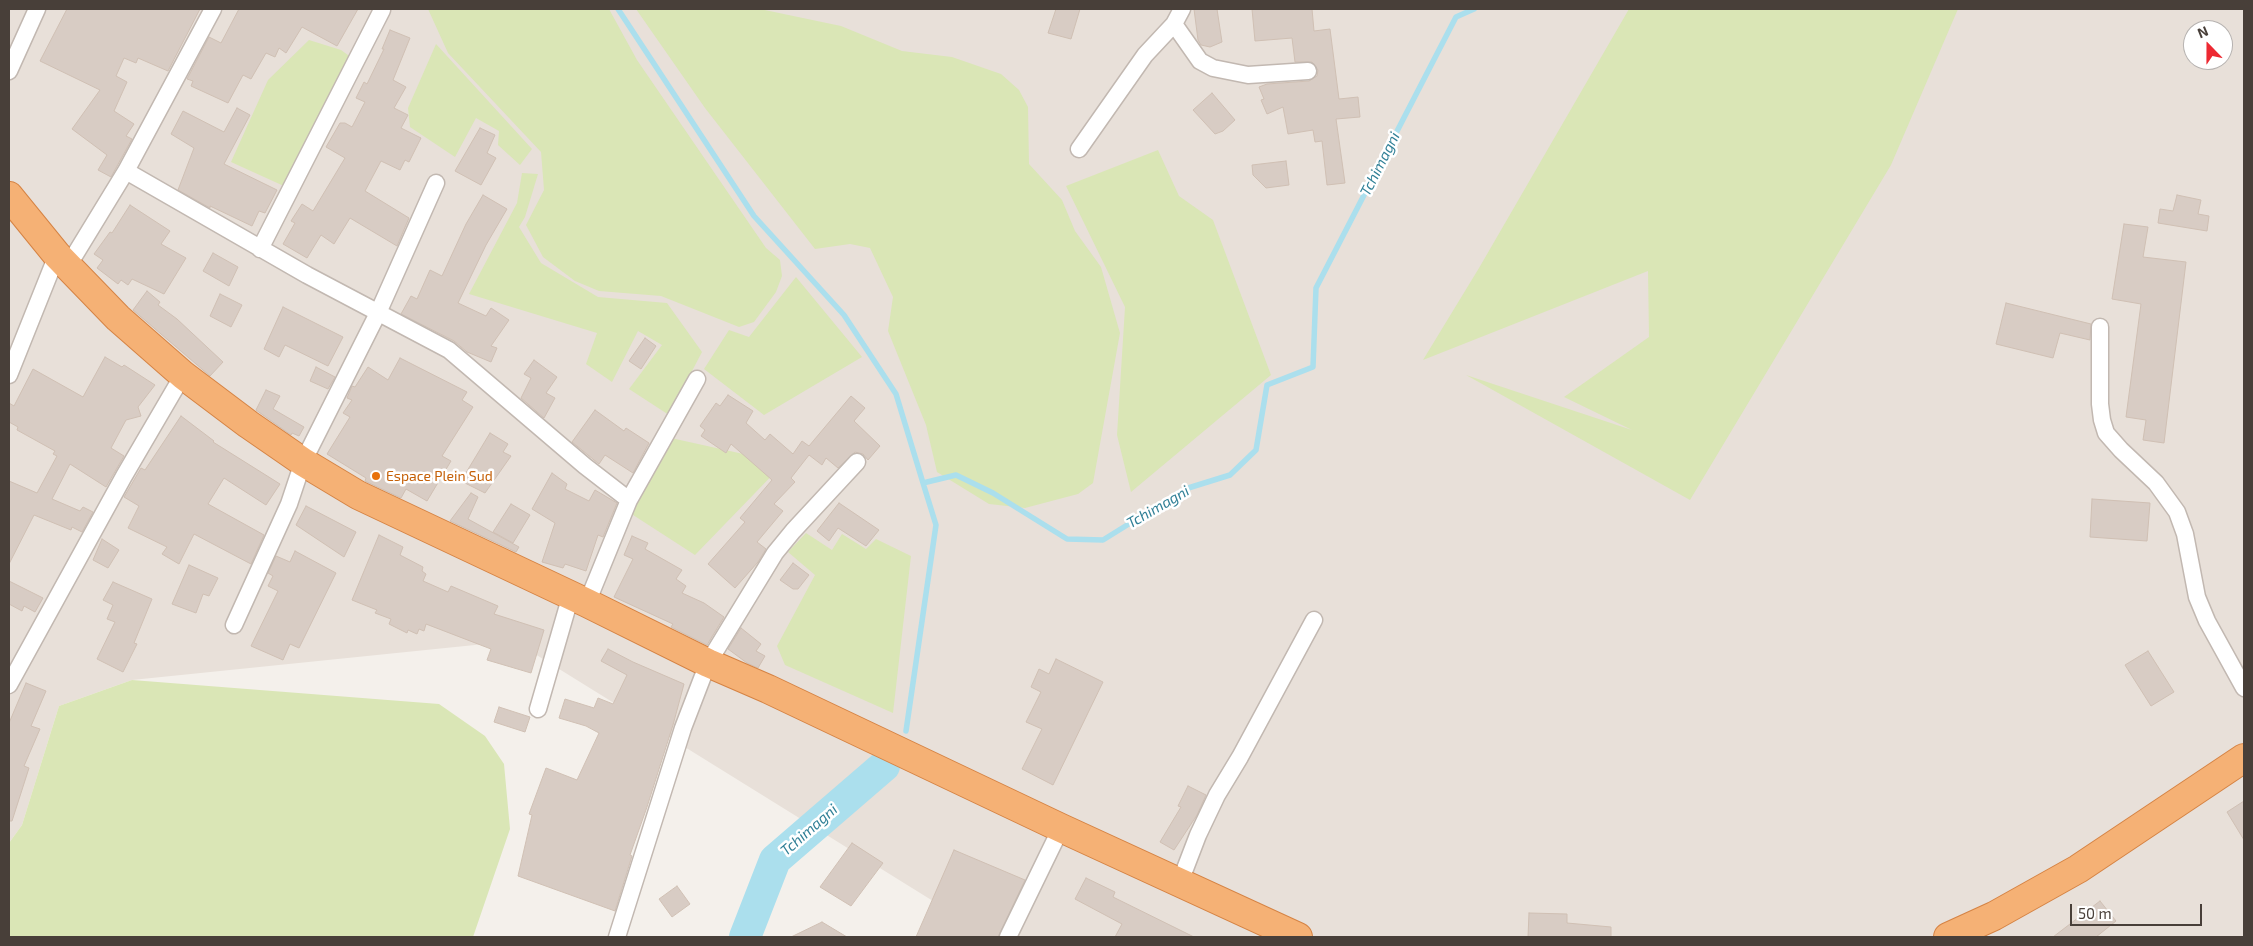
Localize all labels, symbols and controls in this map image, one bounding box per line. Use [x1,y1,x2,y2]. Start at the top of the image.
north arrow [2183,20,2233,70]
text: N [2195,22,2210,41]
water label: Tchimagni [1356,129,1404,199]
place label: Espace Plein Sud [386,468,493,484]
marker: Espace Plein Sud [370,470,382,482]
water label: Tchimagni [1123,482,1193,532]
water label: Tchimagni [777,800,841,860]
scale bar [2073,894,2206,926]
text: 50 m [2078,904,2112,922]

